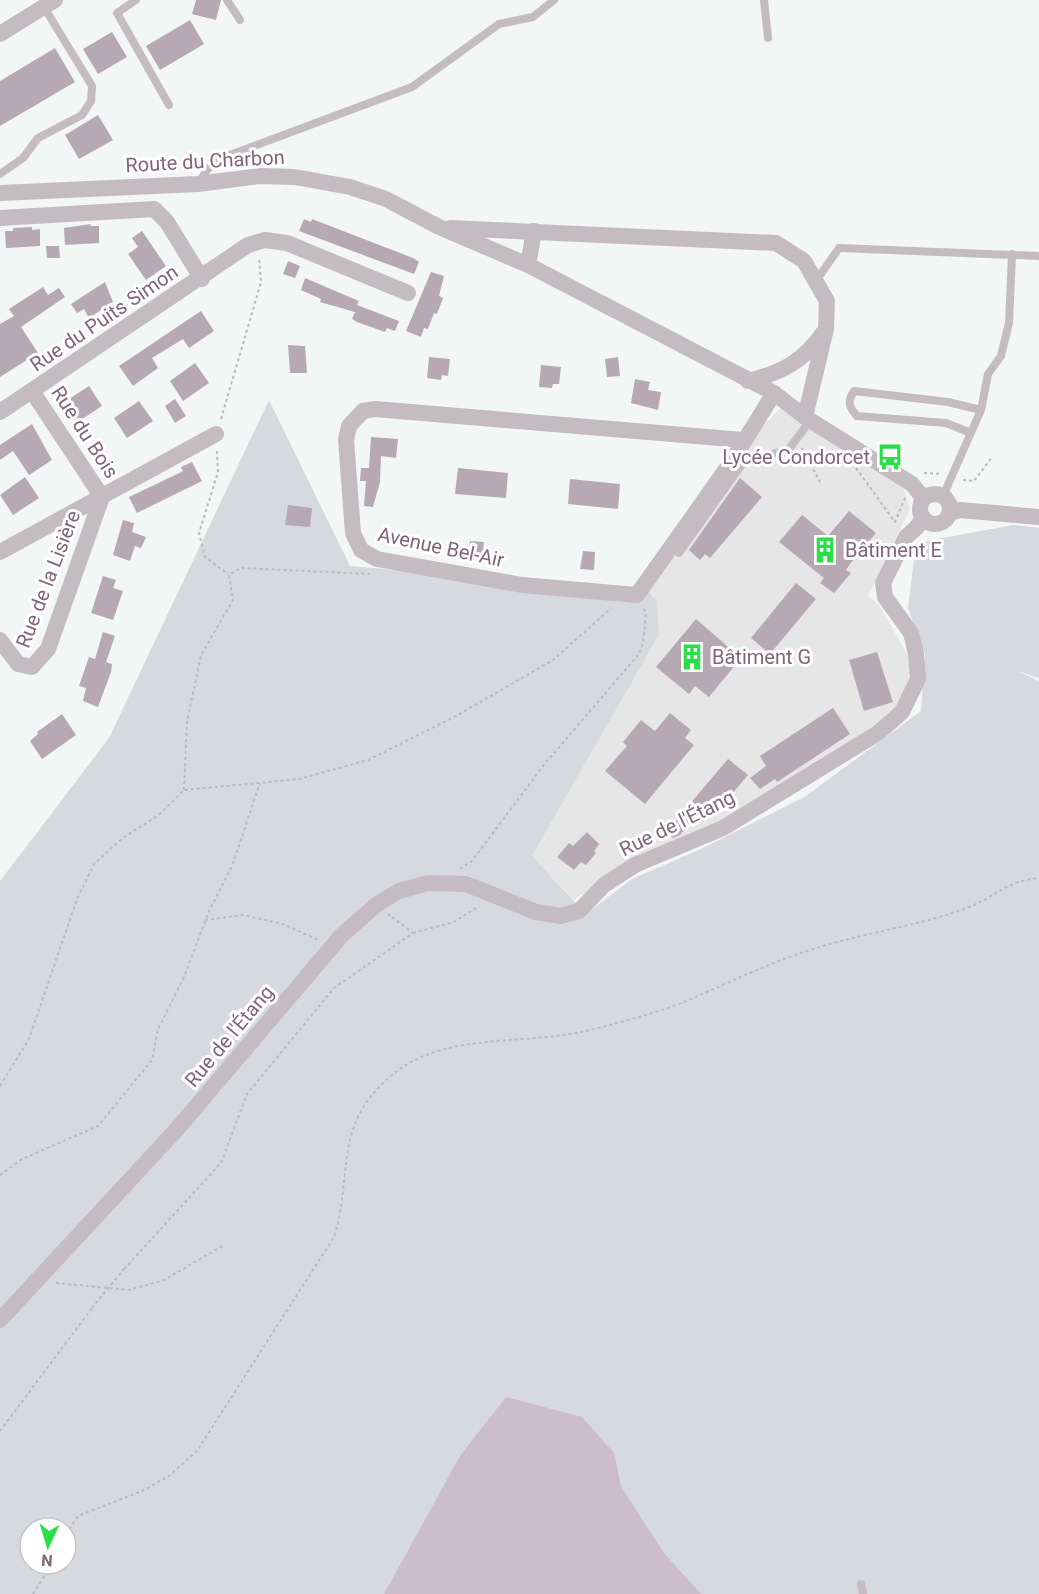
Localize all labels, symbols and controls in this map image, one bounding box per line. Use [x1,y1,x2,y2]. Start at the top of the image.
street label: Route du Charbon [125,145,285,177]
street label: Rue du Puits Simon [25,260,183,376]
street label: Rue du Bois [46,381,124,483]
bus stop icon: Lycée Condorcet [875,442,905,472]
place label: Lycée Condorcet [722,445,870,469]
street label: Rue de la Lisière [11,507,85,651]
street label: Avenue Bel-Air [376,522,507,572]
building icon: Bâtiment E [810,535,840,565]
place label: Bâtiment E [845,538,942,562]
building icon: Bâtiment G [677,642,707,672]
place label: Bâtiment G [712,645,811,669]
street label: Rue de l'Étang [615,785,739,861]
street label: Rue de l'Étang [180,980,278,1092]
north arrow [18,1516,78,1576]
text: N [41,1551,53,1570]

